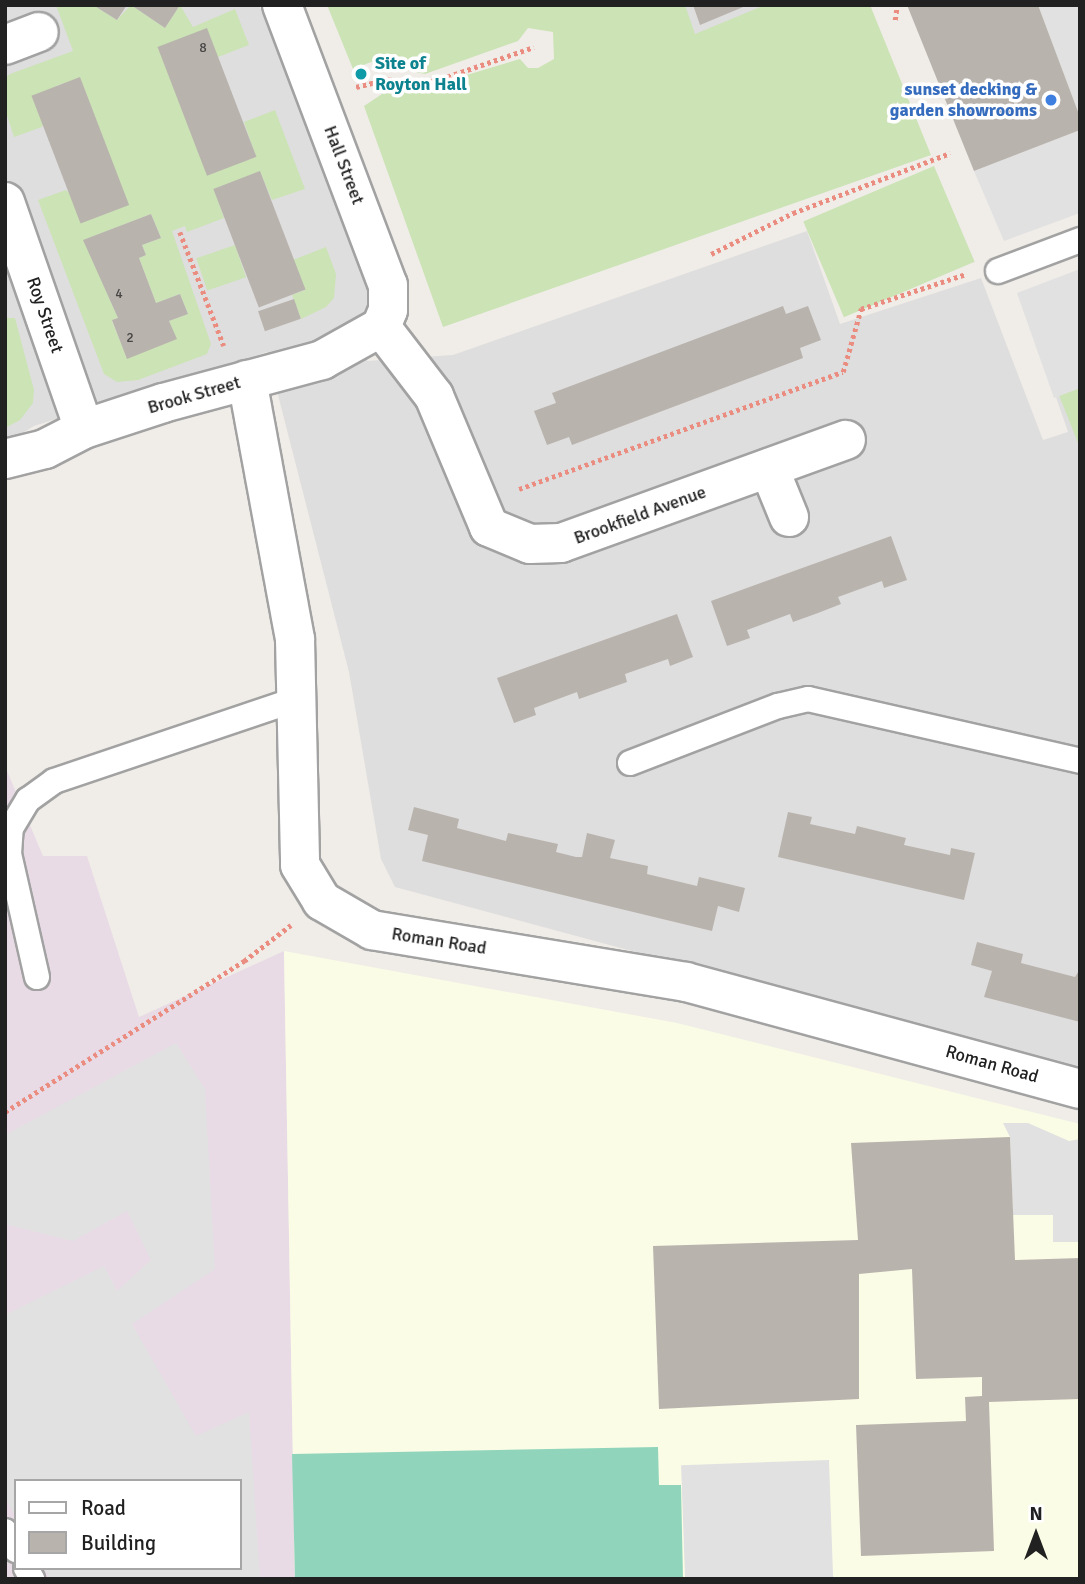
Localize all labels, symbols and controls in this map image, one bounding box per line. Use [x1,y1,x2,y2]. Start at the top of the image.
house number: 8 [199,40,207,56]
place label: Site of Royton Hall [375,53,467,96]
marker: Site of Royton Hall [353,66,369,82]
place label: sunset decking & garden showrooms [890,79,1037,122]
marker: sunset decking & garden showrooms [1043,92,1059,108]
street label: Hall Street [319,123,369,207]
street label: Roy Street [22,274,68,356]
house number: 4 [115,286,123,302]
house number: 2 [126,330,134,346]
street label: Brook Street [145,371,243,419]
street label: Brookfield Avenue [571,481,709,549]
street label: Roman Road [390,923,488,959]
street label: Roman Road [943,1040,1041,1088]
legend [14,1479,242,1570]
text: Road [81,1495,126,1521]
north arrow [1001,1500,1071,1570]
text: N [1029,1502,1043,1526]
text: Building [81,1530,156,1556]

